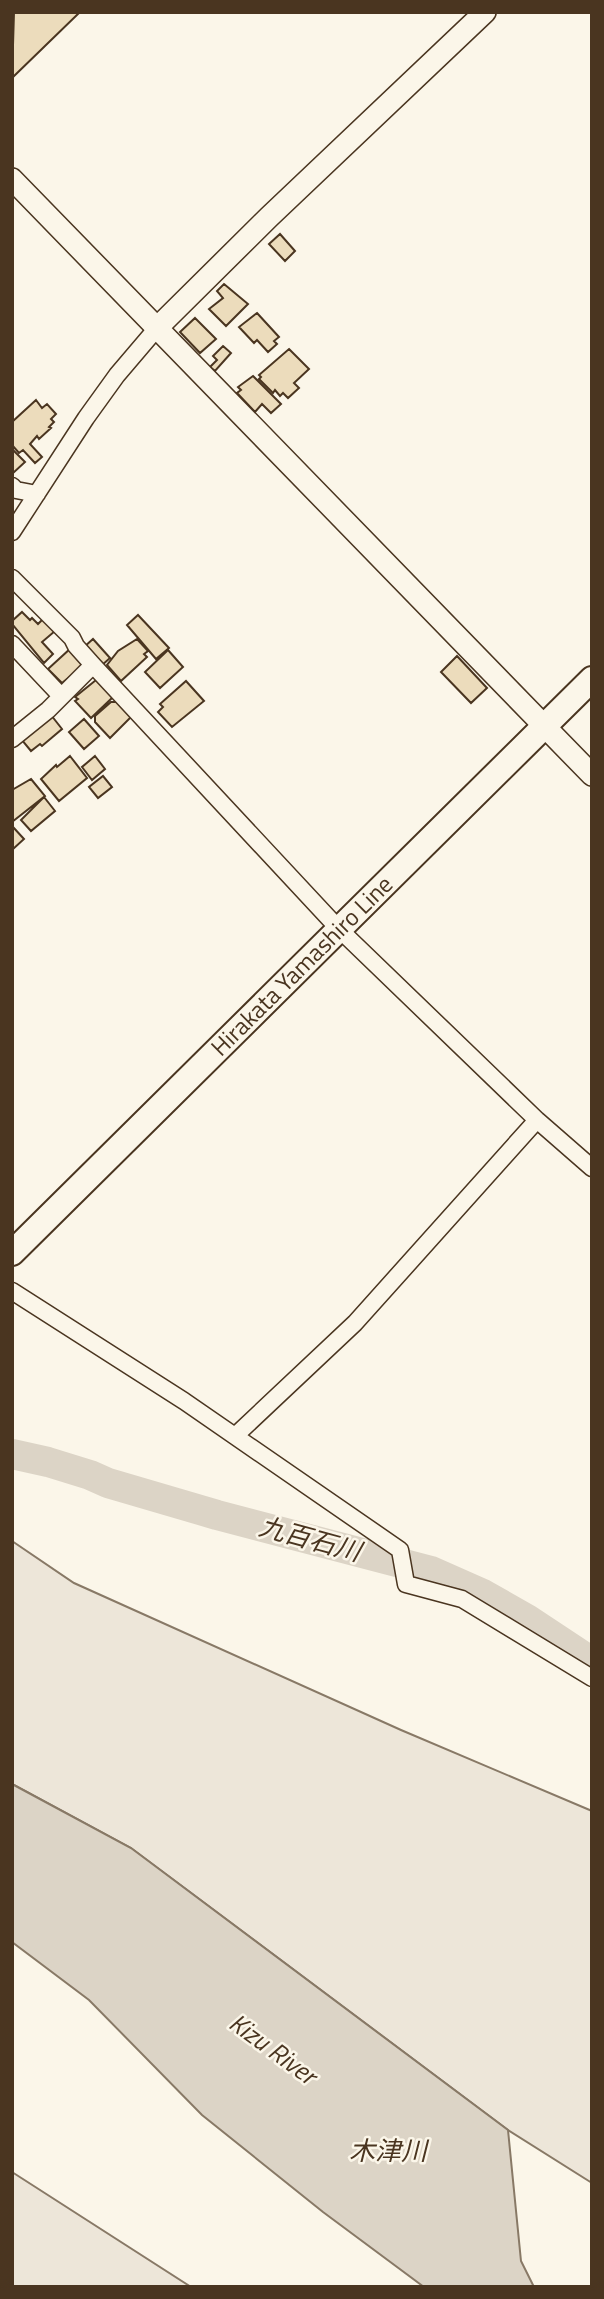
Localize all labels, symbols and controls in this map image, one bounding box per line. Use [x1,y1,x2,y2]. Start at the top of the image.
street label: Hirakata Yamashiro Line [202,867,401,1064]
water label: 九百石川 [255,1506,368,1572]
water label: Kizu River [221,2003,328,2095]
water label: 木津川 [349,2131,430,2170]

